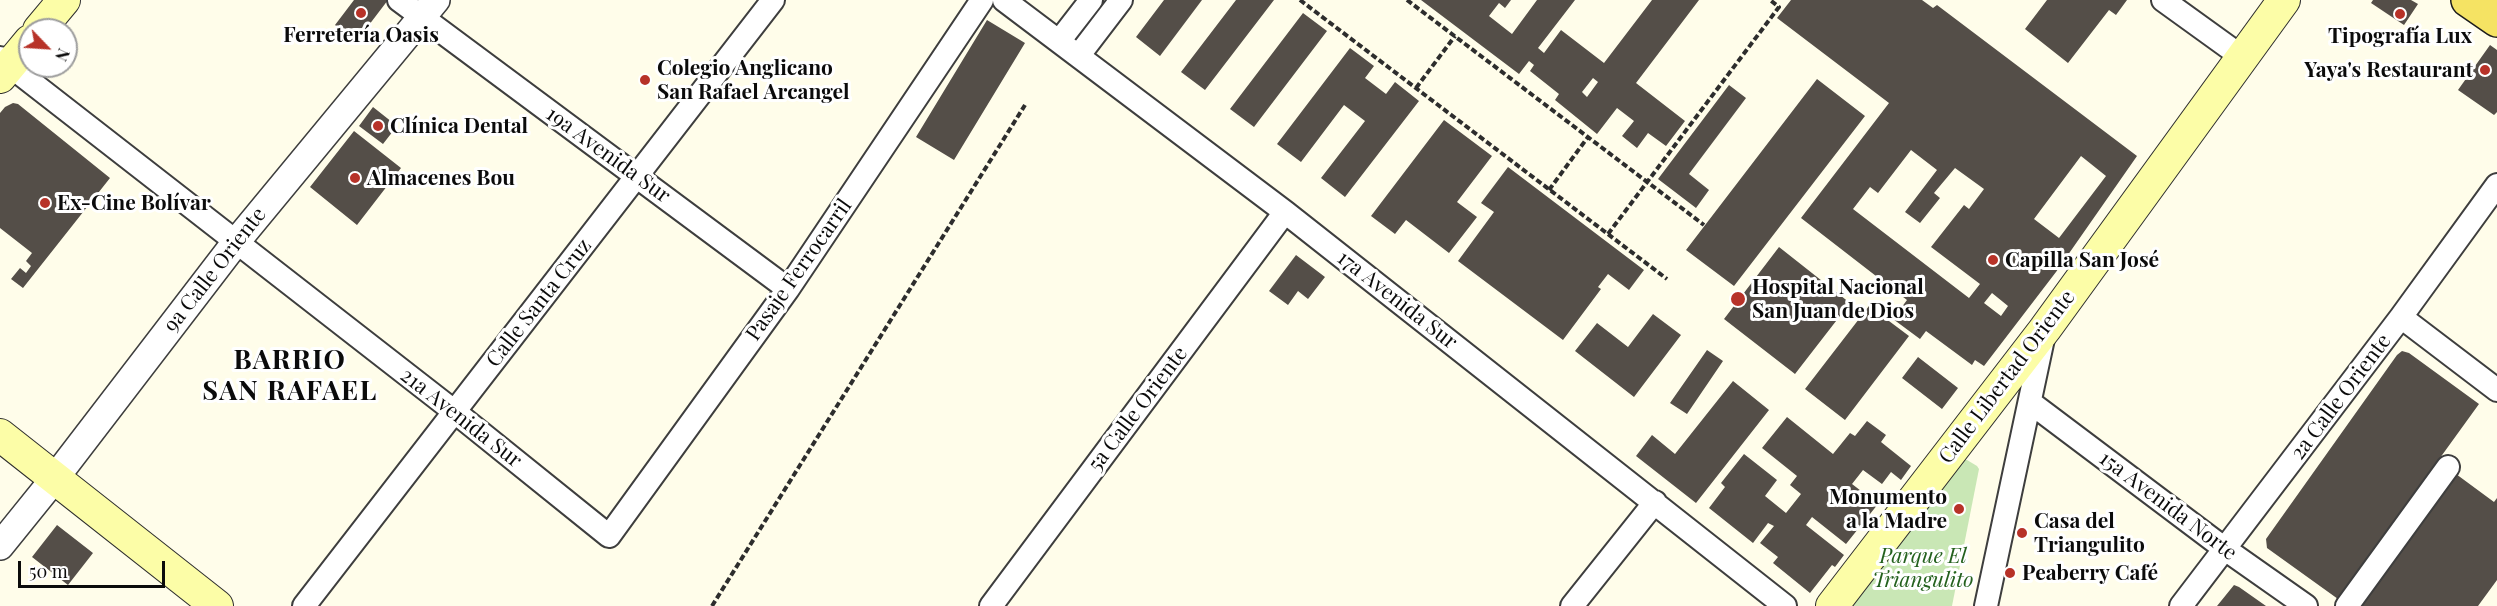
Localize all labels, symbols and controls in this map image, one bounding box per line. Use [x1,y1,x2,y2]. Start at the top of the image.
marker: Ferretería Oasis [354,6,368,20]
marker: Tipografía Lux [2393,7,2407,21]
north arrow [18,18,78,78]
place label: Ferretería Oasis [283,22,439,48]
place label: Tipografía Lux [2328,23,2472,49]
text: N [51,45,75,65]
place label: Colegio Anglicano San Rafael Arcangel [657,55,850,105]
place label: Yaya's Restaurant [2304,57,2473,83]
marker: Yaya's Restaurant [2478,63,2492,77]
marker: Colegio Anglicano San Rafael Arcangel [638,73,652,87]
street label: 19a Avenida Sur [541,101,675,209]
place label: Clínica Dental [390,113,528,139]
marker: Clínica Dental [371,119,385,133]
place label: Almacenes Bou [367,165,515,191]
marker: Almacenes Bou [348,171,362,185]
place label: Ex-Cine Bolívar [57,190,211,216]
street label: Pasaje Ferrocarril [741,194,857,346]
marker: Ex-Cine Bolívar [38,196,52,210]
street label: 9a Calle Oriente [159,203,271,337]
street label: Calle Santa Cruz [481,234,597,372]
street label: 17a Avenida Sur [1332,245,1462,355]
place label: Capilla San José [2005,247,2159,273]
marker: Capilla San José [1986,253,2000,267]
place label: Hospital Nacional San Juan de Dios [1752,274,1924,324]
street label: Calle Libertad Oriente [1934,285,2080,469]
marker: Hospital Nacional San Juan de Dios [1729,290,1747,308]
street label: 2a Calle Oriente [2286,329,2396,465]
street label: 5a Calle Oriente [1083,342,1193,476]
district label: BARRIO SAN RAFAEL [202,345,378,408]
street label: 21a Avenida Sur [395,363,527,473]
street label: 15a Avenida Norte [2094,446,2242,566]
place label: Monumento a la Madre [1829,484,1947,534]
marker: Monumento a la Madre [1952,502,1966,516]
place label: Casa del Triangulito [2034,508,2145,558]
marker: Casa del Triangulito [2015,526,2029,540]
park label: Parque El Triangulito [1873,543,1973,593]
scale bar [21,549,168,587]
text: 50 m [29,559,68,583]
place label: Peaberry Café [2022,560,2158,586]
marker: Peaberry Café [2003,566,2017,580]

